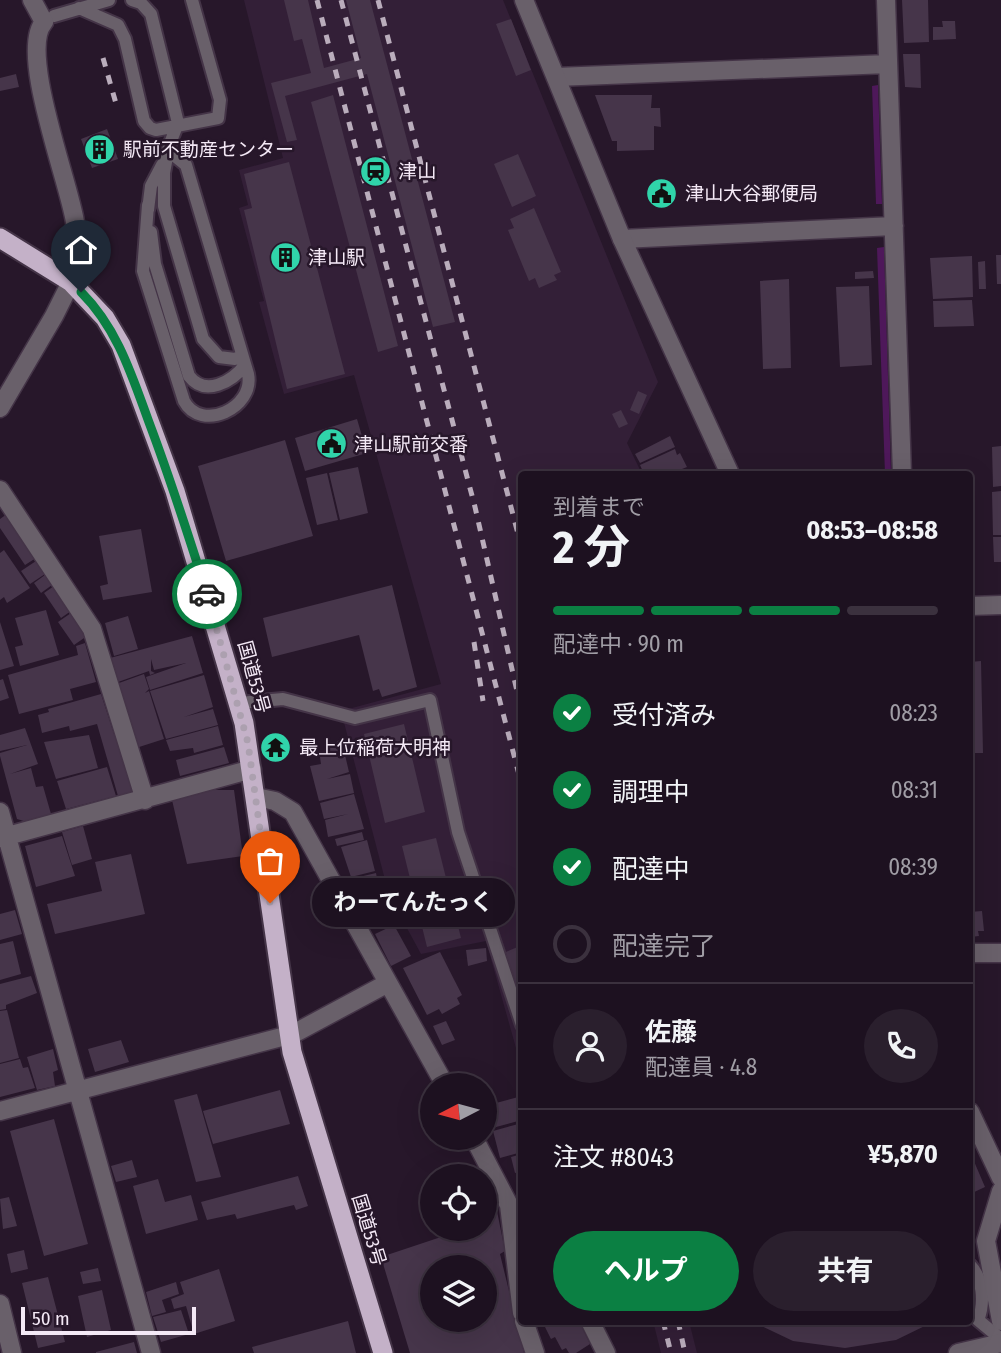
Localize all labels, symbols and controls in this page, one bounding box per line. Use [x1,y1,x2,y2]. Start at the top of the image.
building icon: 駅前不動産センター [83,132,117,166]
place label: 駅前不動産センター [123,138,294,161]
station icon: 津山 [358,154,392,188]
place label: 津山 [398,160,436,183]
public building icon: 津山大谷郵便局 [645,176,679,210]
place label: 津山大谷郵便局 [685,182,818,205]
pin [51,220,111,292]
icon: home [62,231,100,269]
building icon: 津山駅 [268,240,302,274]
place label: 津山駅 [308,246,365,269]
public building icon: 津山駅前交番 [314,427,348,461]
place label: 津山駅前交番 [354,433,468,456]
text: 到着まで [553,493,645,521]
text: 08:53–08:58 [806,515,938,546]
text: 2 分 [553,520,630,575]
courier [172,559,242,629]
icon: car [188,575,226,613]
text: 配達中 · 90 m [553,630,684,658]
street label: 国道53号 [233,638,275,716]
icon: check [553,694,591,732]
text: 08:23 [889,699,938,727]
text: 受付済み [612,700,716,731]
temple icon: 最上位稲荷大明神 [259,730,293,764]
place label: 最上位稲荷大明神 [299,736,451,759]
icon: check [553,771,591,809]
text: 08:31 [891,776,938,804]
text: 調理中 [612,777,690,808]
pin [240,831,300,903]
icon: bag [251,842,289,880]
icon: check [553,848,591,886]
text: 08:39 [888,853,938,881]
text: 配達中 [612,854,690,885]
callout: わーてんたっく [312,878,515,928]
text: わーてんたっく [334,888,493,916]
text: 配達完了 [612,931,716,962]
button: person [553,1009,627,1083]
button: phone [864,1009,938,1083]
text: 佐藤 [645,1017,697,1048]
text: 配達員 · 4.8 [645,1053,757,1081]
north arrow [420,1073,497,1150]
map controls [420,1073,497,1332]
text: ¥5,870 [868,1139,938,1170]
text: 注文 #8043 [553,1142,674,1173]
button: locate [420,1164,497,1241]
street label: 国道53号 [347,1191,391,1269]
button: ヘルプ [553,1231,739,1311]
button: 共有 [753,1231,938,1311]
button: layers [420,1255,497,1332]
scale bar [21,1304,196,1336]
text: 50 m [32,1307,70,1330]

